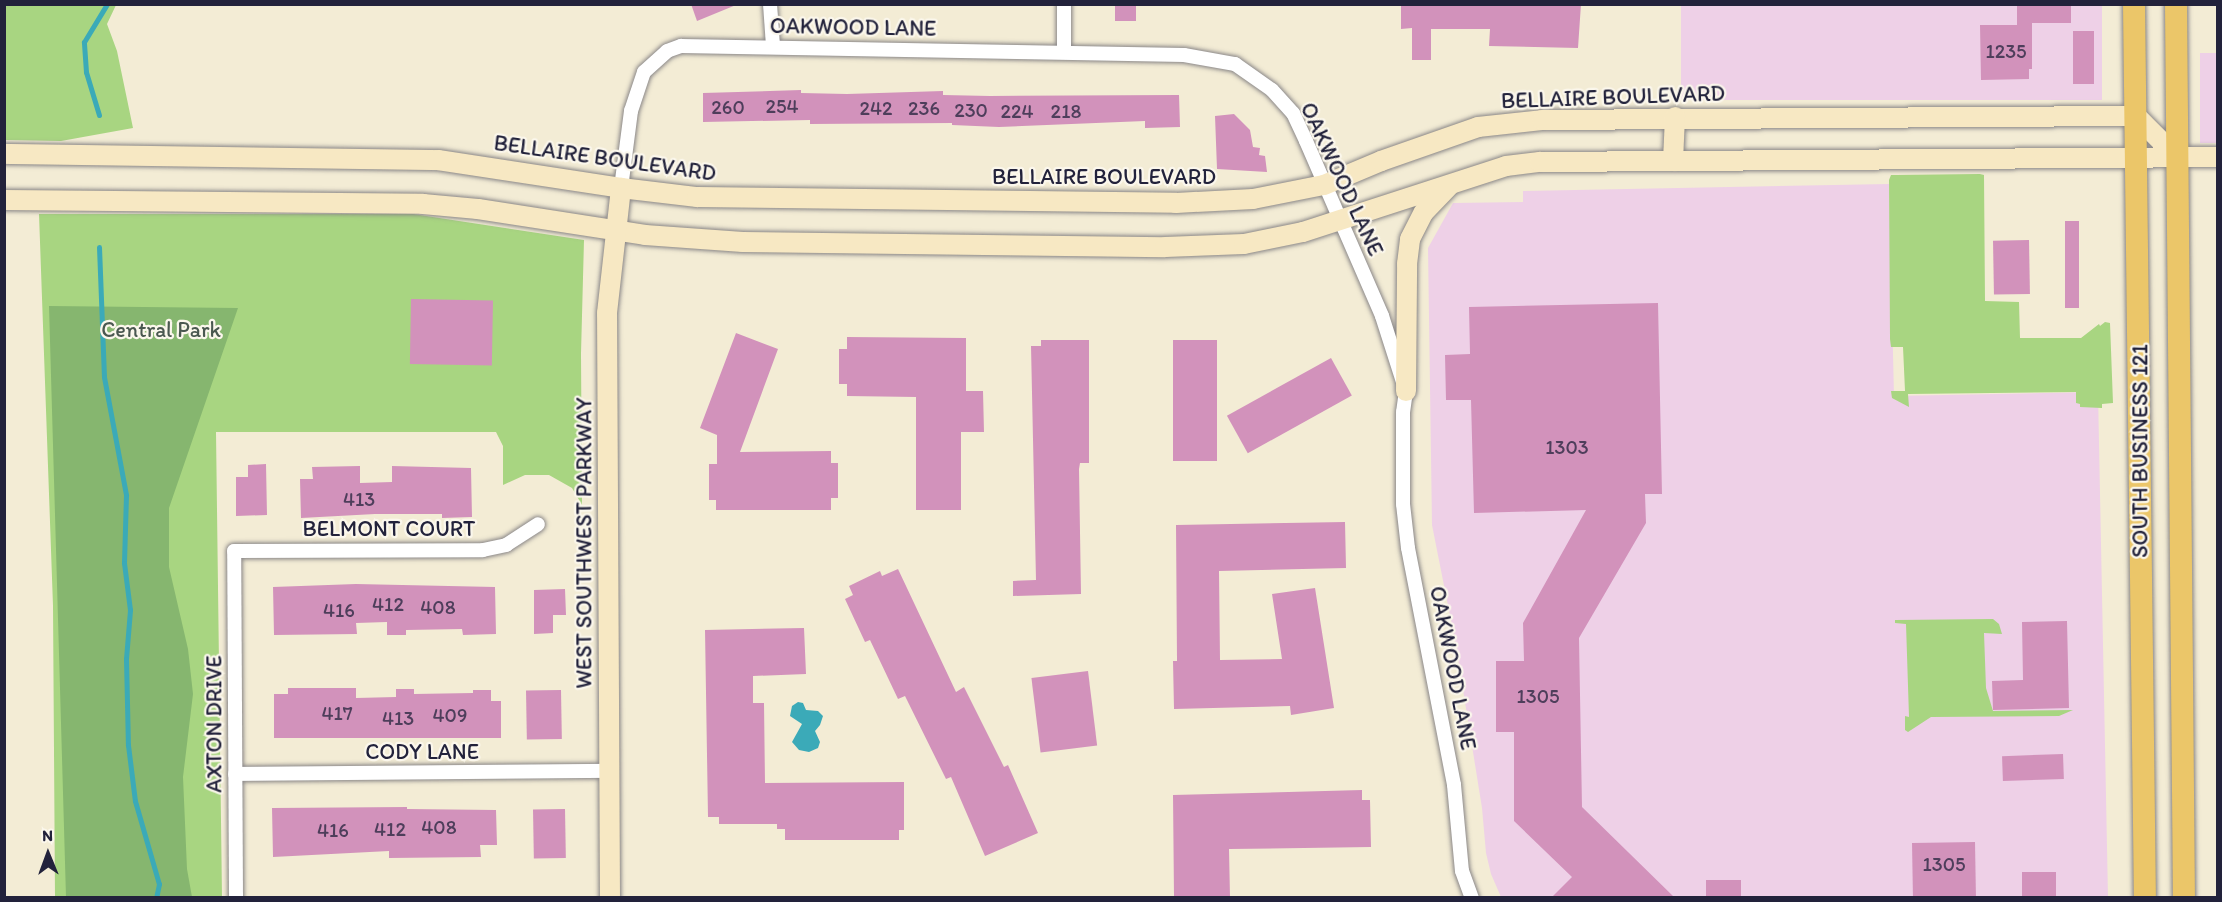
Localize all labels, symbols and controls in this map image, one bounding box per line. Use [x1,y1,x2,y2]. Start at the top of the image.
street label: OAKWOOD LANE [769,12,937,42]
house number: 1235 [1985,39,2027,63]
street label: BELLAIRE BOULEVARD [1501,80,1725,114]
house number: 254 [765,94,799,118]
house number: 260 [711,95,745,119]
house number: 242 [859,96,893,120]
house number: 236 [908,96,940,120]
house number: 230 [954,98,988,122]
street label: OAKWOOD LANE [1295,98,1389,260]
house number: 224 [1000,99,1034,123]
house number: 218 [1051,99,1081,123]
street label: BELLAIRE BOULEVARD [492,129,718,187]
street label: BELLAIRE BOULEVARD [992,164,1216,190]
park label: Central Park [101,317,221,343]
street label: SOUTH BUSINESS 121 [2127,345,2153,557]
street label: WEST SOUTHWEST PARKWAY [571,398,597,688]
house number: 1303 [1545,435,1589,459]
house number: 413 [343,487,375,511]
street label: BELMONT COURT [302,516,476,542]
street label: OAKWOOD LANE [1424,584,1482,752]
house number: 412 [372,592,404,616]
house number: 408 [420,595,456,619]
house number: 416 [323,598,355,622]
street label: AXTON DRIVE [201,655,227,793]
house number: 1305 [1517,684,1559,708]
house number: 417 [321,701,353,725]
house number: 409 [433,703,467,727]
house number: 413 [382,706,414,730]
street label: CODY LANE [365,739,479,765]
house number: 408 [421,815,457,839]
house number: 412 [374,817,406,841]
house number: 416 [317,818,349,842]
north arrow [18,824,78,884]
text: N [42,826,53,845]
house number: 1305 [1923,852,1965,876]

